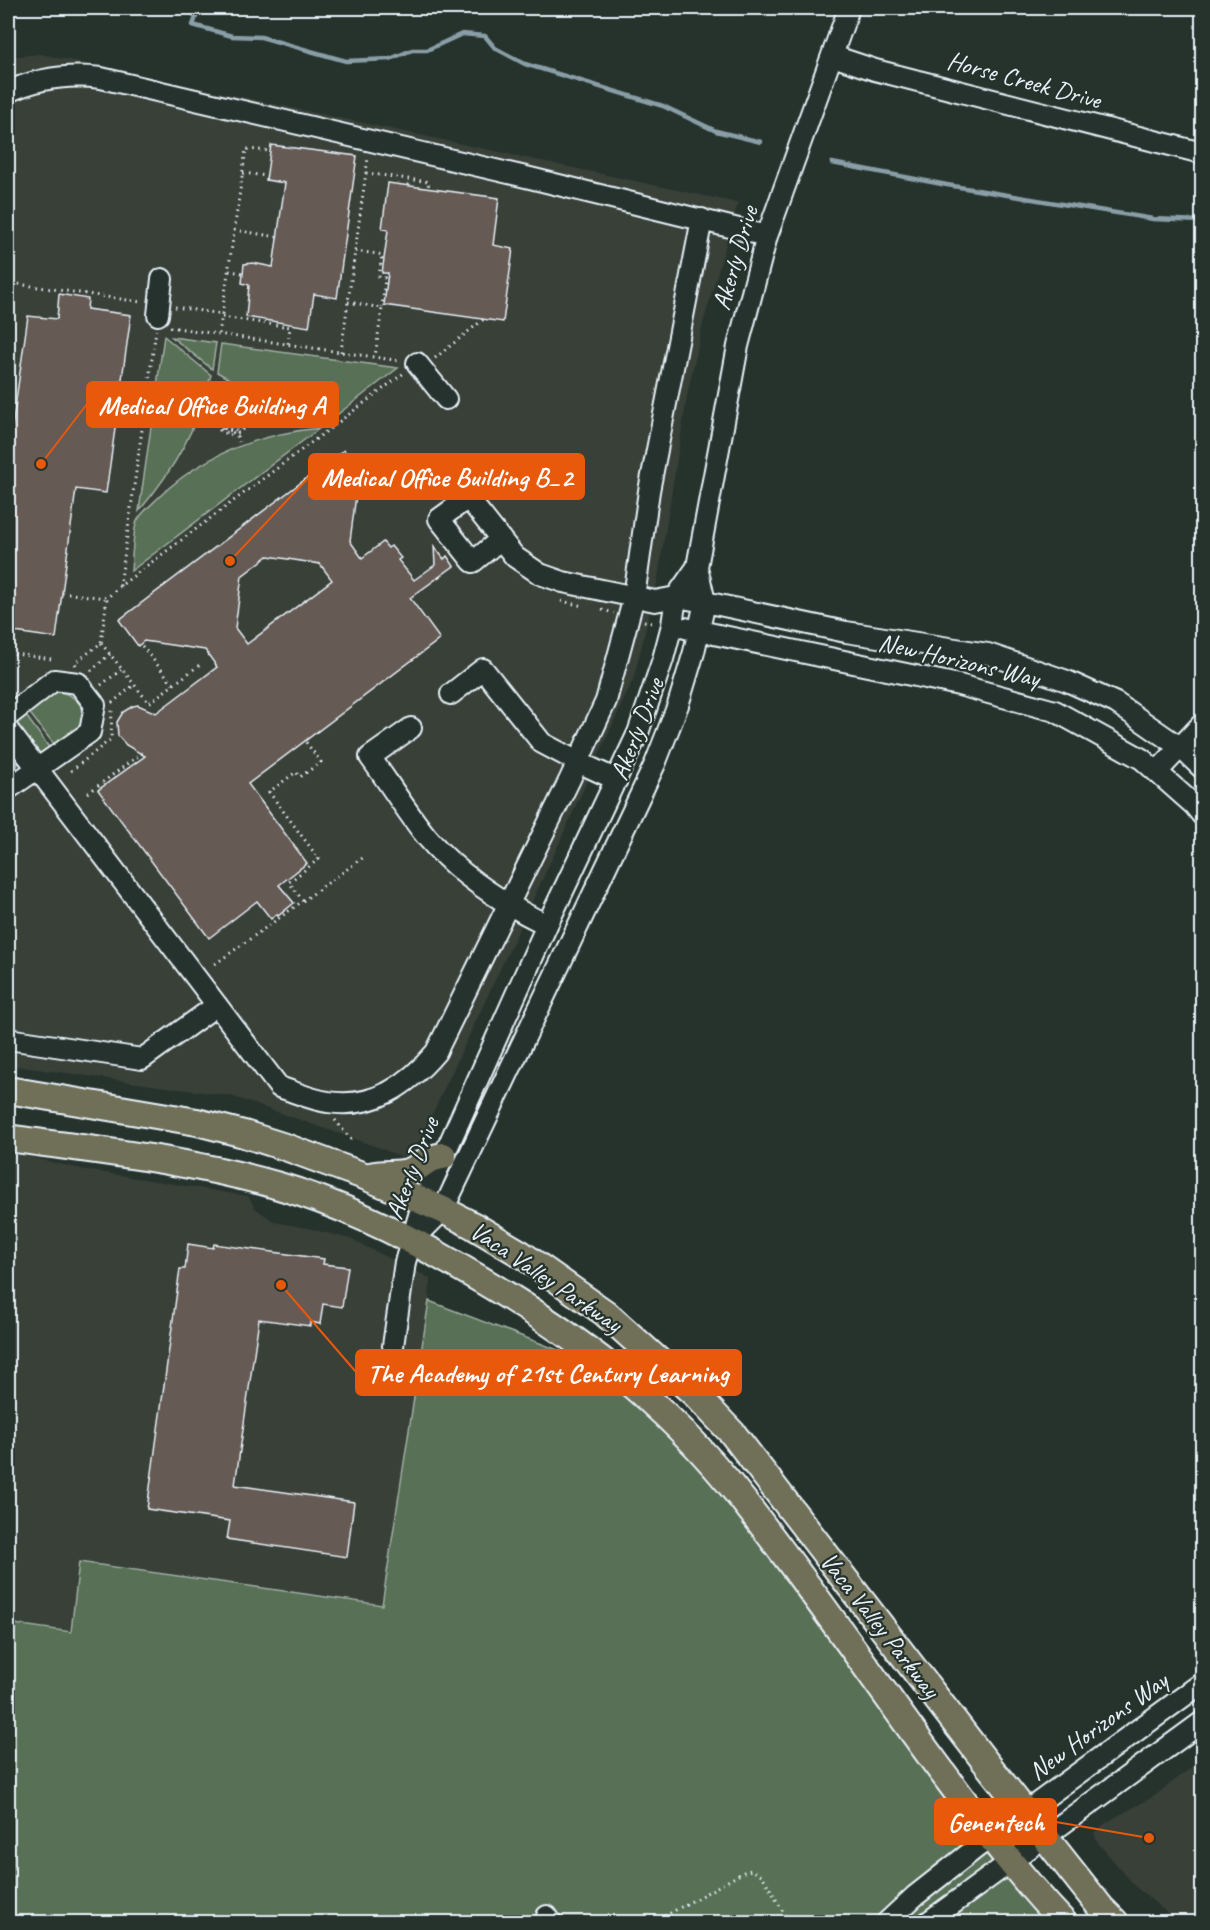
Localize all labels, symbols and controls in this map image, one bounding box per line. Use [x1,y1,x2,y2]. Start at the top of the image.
street label: Horse Creek Drive [944,44,1106,117]
street label: Akerly Drive [704,201,766,314]
callout: Medical Office Building A [87,382,338,427]
text: Medical Office Building A [99,388,328,422]
callout: Medical Office Building B_2 [309,454,584,499]
text: Medical Office Building B_2 [321,460,576,494]
street label: New Horizons Way [875,625,1045,695]
street label: Akerly Drive [603,672,672,785]
street label: Akerly Drive [378,1111,447,1224]
street label: Vaca Valley Parkway [464,1214,630,1341]
callout: The Academy of 21st Century Learning [356,1350,741,1395]
text: The Academy of 21st Century Learning [367,1356,731,1390]
street label: Vaca Valley Parkway [813,1545,949,1706]
street label: New Horizons Way [1022,1663,1176,1788]
callout: Genentech [935,1799,1056,1844]
text: Genentech [948,1805,1046,1839]

